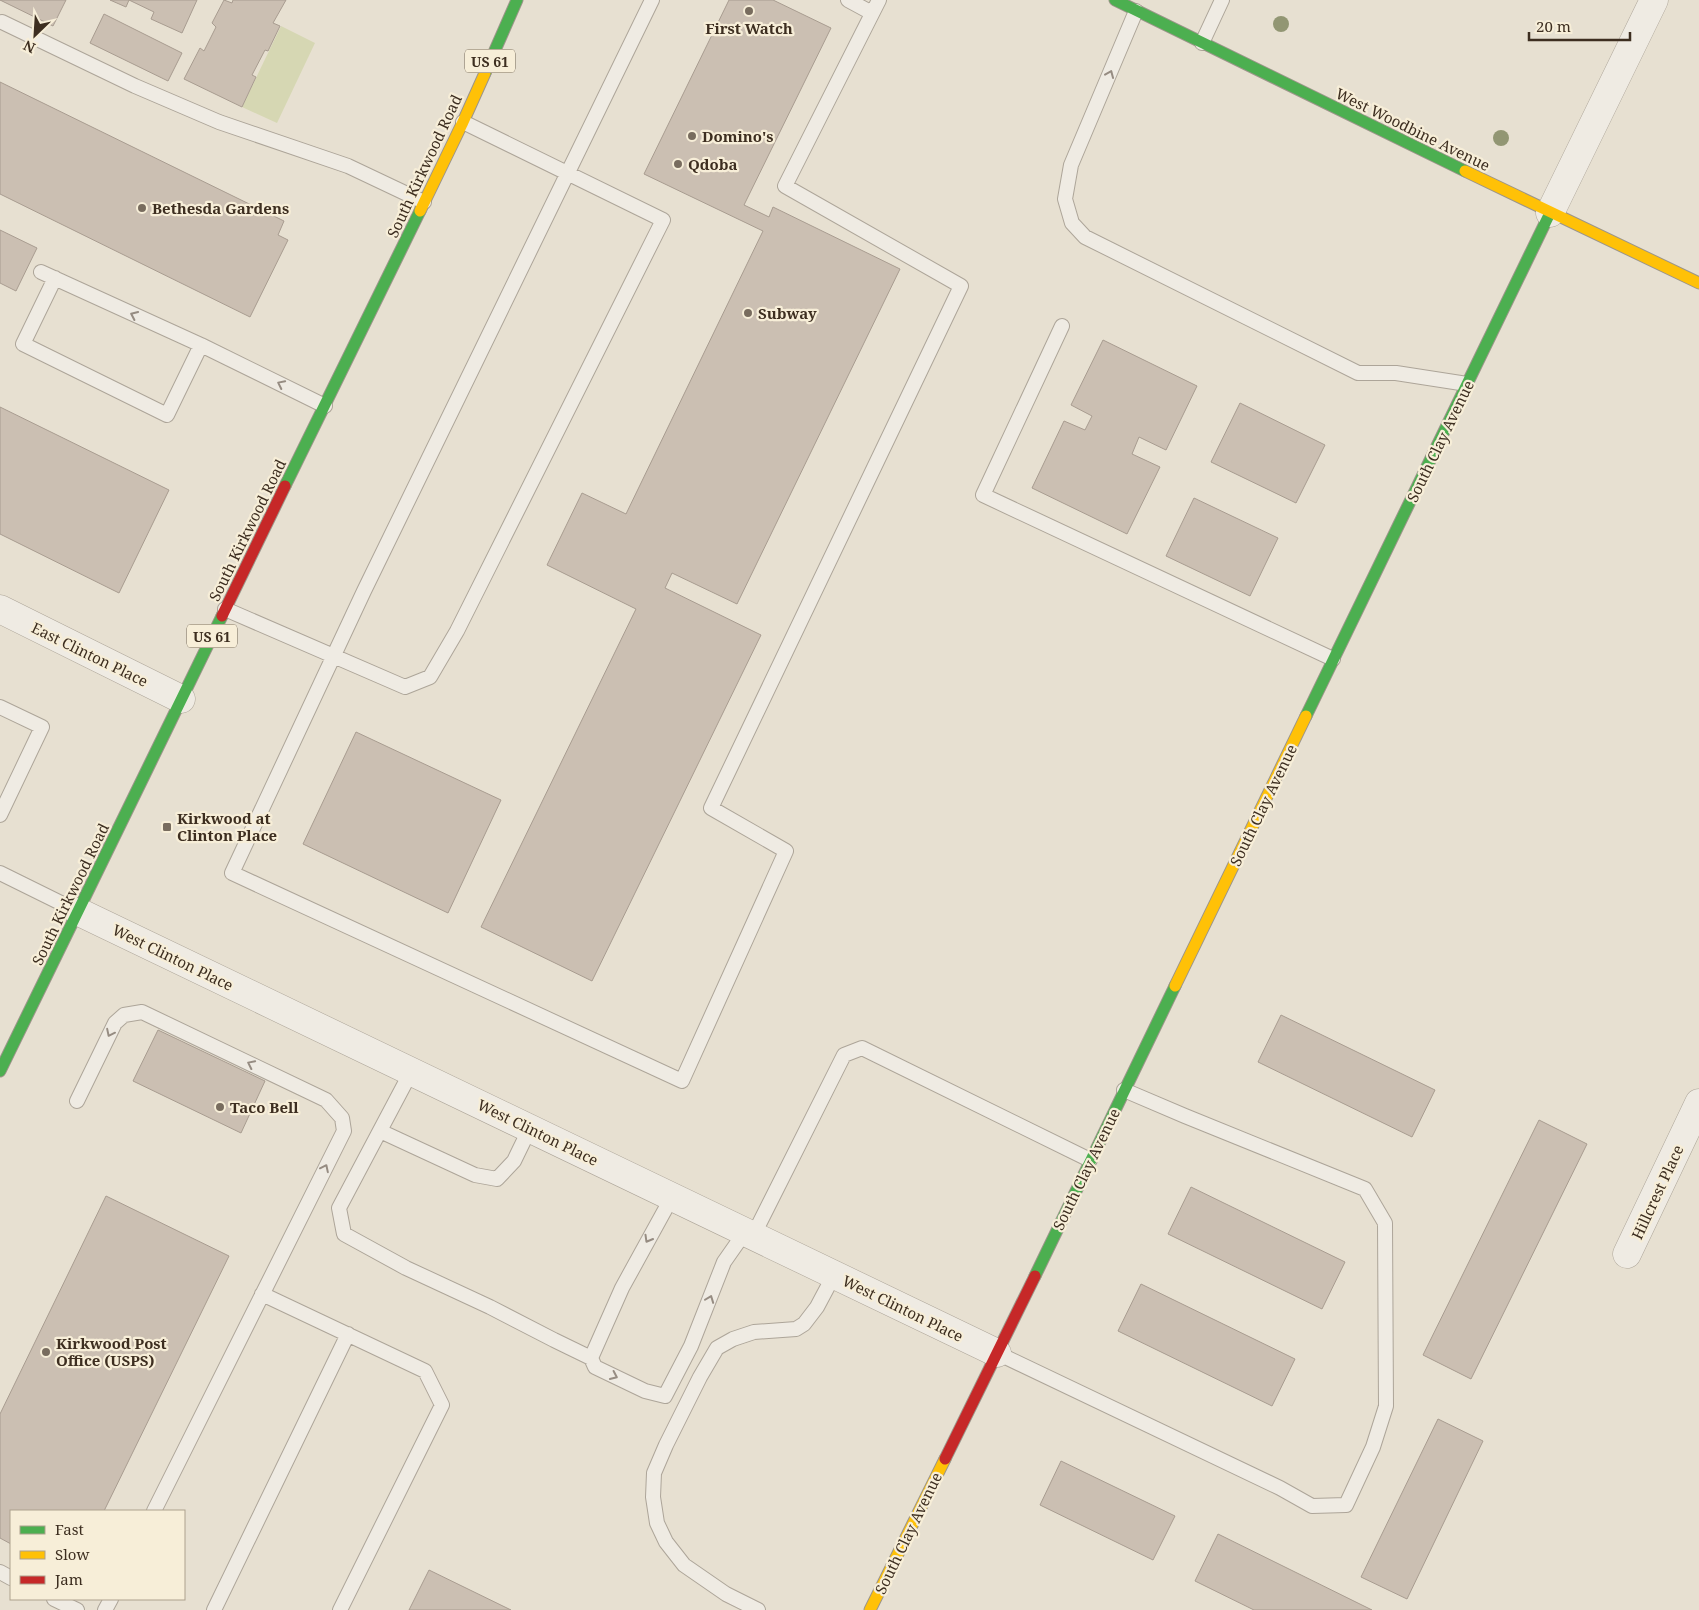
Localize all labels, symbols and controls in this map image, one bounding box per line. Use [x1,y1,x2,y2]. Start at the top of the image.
marker: First Watch [743,5,755,17]
north arrow [10,10,60,60]
scale bar [1529,10,1630,42]
text: 20 m [1536,16,1571,36]
place label: First Watch [705,18,793,38]
text: N [20,36,38,58]
road number: US 61 [465,49,515,72]
one-way arrow [1103,70,1114,79]
street label: West Woodbine Avenue [1333,83,1493,175]
street label: South Kirkwood Road [382,91,466,241]
place label: Domino's [702,126,774,146]
marker: Domino's [686,130,698,142]
place label: Qdoba [688,154,738,174]
marker: Qdoba [672,158,684,170]
place label: Bethesda Gardens [152,198,289,218]
marker: Bethesda Gardens [136,202,148,214]
place label: Subway [758,303,817,323]
marker: Subway [742,307,754,319]
one-way arrow [130,310,139,321]
street label: South Clay Avenue [1402,377,1478,505]
one-way arrow [277,380,286,390]
street label: South Kirkwood Road [204,456,290,604]
street label: East Clinton Place [28,617,152,691]
road number: US 61 [187,624,237,648]
street label: South Clay Avenue [1225,741,1301,869]
place label: Kirkwood at Clinton Place [177,808,277,845]
street label: South Kirkwood Road [27,820,113,968]
marker: Kirkwood at Clinton Place [161,821,173,833]
street label: West Clinton Place [109,919,237,995]
one-way arrow [106,1028,116,1037]
one-way arrow [247,1060,256,1070]
street label: West Clinton Place [474,1094,602,1170]
place label: Taco Bell [230,1097,299,1117]
marker: Taco Bell [214,1101,226,1113]
street label: South Clay Avenue [1048,1105,1124,1233]
street label: Hillcrest Place [1626,1142,1688,1242]
one-way arrow [319,1165,329,1174]
one-way arrow [644,1234,654,1243]
street label: West Clinton Place [839,1270,967,1346]
one-way arrow [704,1295,714,1304]
place label: Kirkwood Post Office (USPS) [56,1333,167,1370]
marker: Kirkwood Post Office (USPS) [40,1346,52,1358]
one-way arrow [608,1369,617,1379]
street label: South Clay Avenue [870,1469,946,1597]
legend [10,1510,185,1600]
text: Fast [55,1519,84,1539]
text: Slow [55,1544,89,1564]
text: Jam [54,1569,83,1589]

